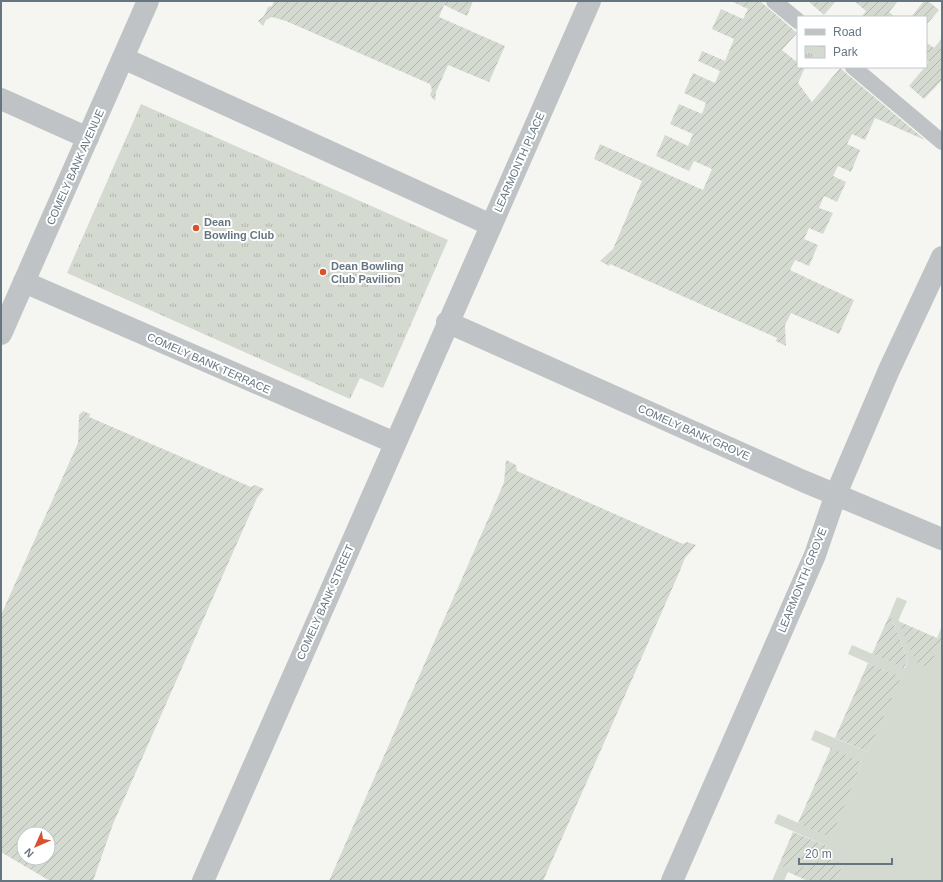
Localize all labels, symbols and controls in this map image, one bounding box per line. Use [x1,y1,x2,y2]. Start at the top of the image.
legend [797,16,927,68]
text: Road [833,25,862,39]
text: Park [833,45,859,59]
street label: COMELY BANK AVENUE [44,107,106,227]
street label: LEARMONTH PLACE [492,110,546,214]
place label: Dean Bowling Club [204,216,275,241]
marker: Dean Bowling Club [191,223,201,233]
place label: Dean Bowling Club Pavilion [331,260,404,285]
marker: Dean Bowling Club Pavilion [318,267,328,277]
street label: COMELY BANK TERRACE [145,330,273,396]
street label: COMELY BANK GROVE [636,402,752,462]
street label: LEARMONTH GROVE [775,526,829,634]
street label: COMELY BANK STREET [294,542,356,661]
north arrow [16,826,56,866]
scale bar [799,840,892,866]
text: N [22,846,36,860]
text: 20 m [805,847,832,861]

